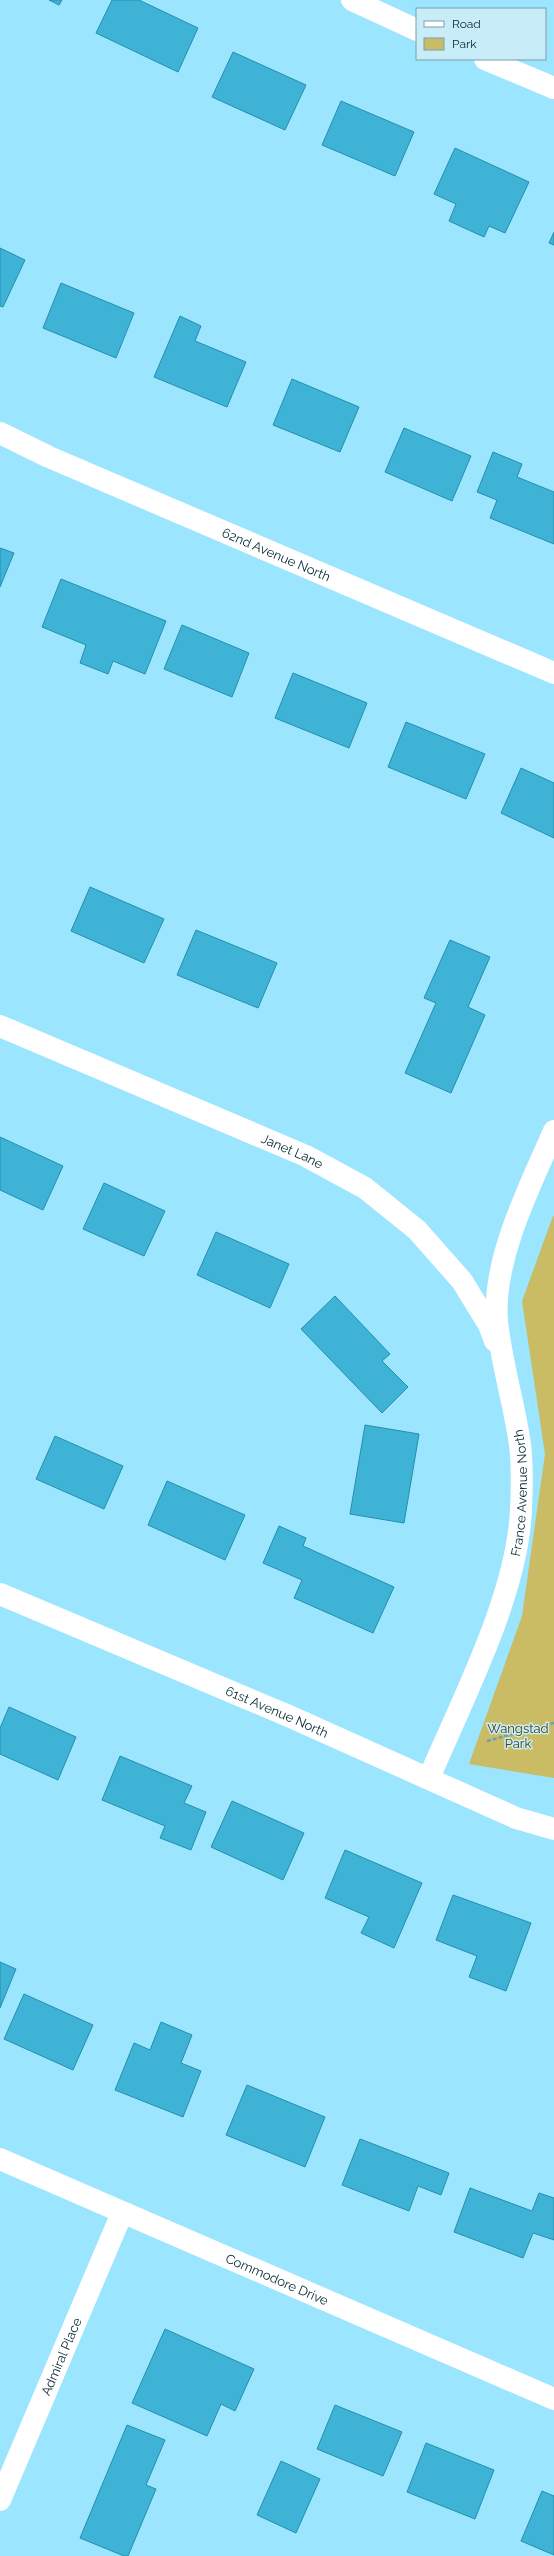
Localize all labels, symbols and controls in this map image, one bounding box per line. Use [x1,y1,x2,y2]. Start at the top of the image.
legend [416,8,546,60]
text: Road [452,17,481,31]
text: Park [452,37,477,51]
street label: 62nd Avenue North [220,525,333,585]
street label: Janet Lane [259,1131,326,1172]
street label: France Avenue North [508,1428,530,1558]
street label: 61st Avenue North [223,1683,331,1741]
park label: Wangstad Park [487,1721,549,1751]
street label: Commodore Drive [223,2251,331,2309]
street label: Admiral Place [38,2315,85,2398]

